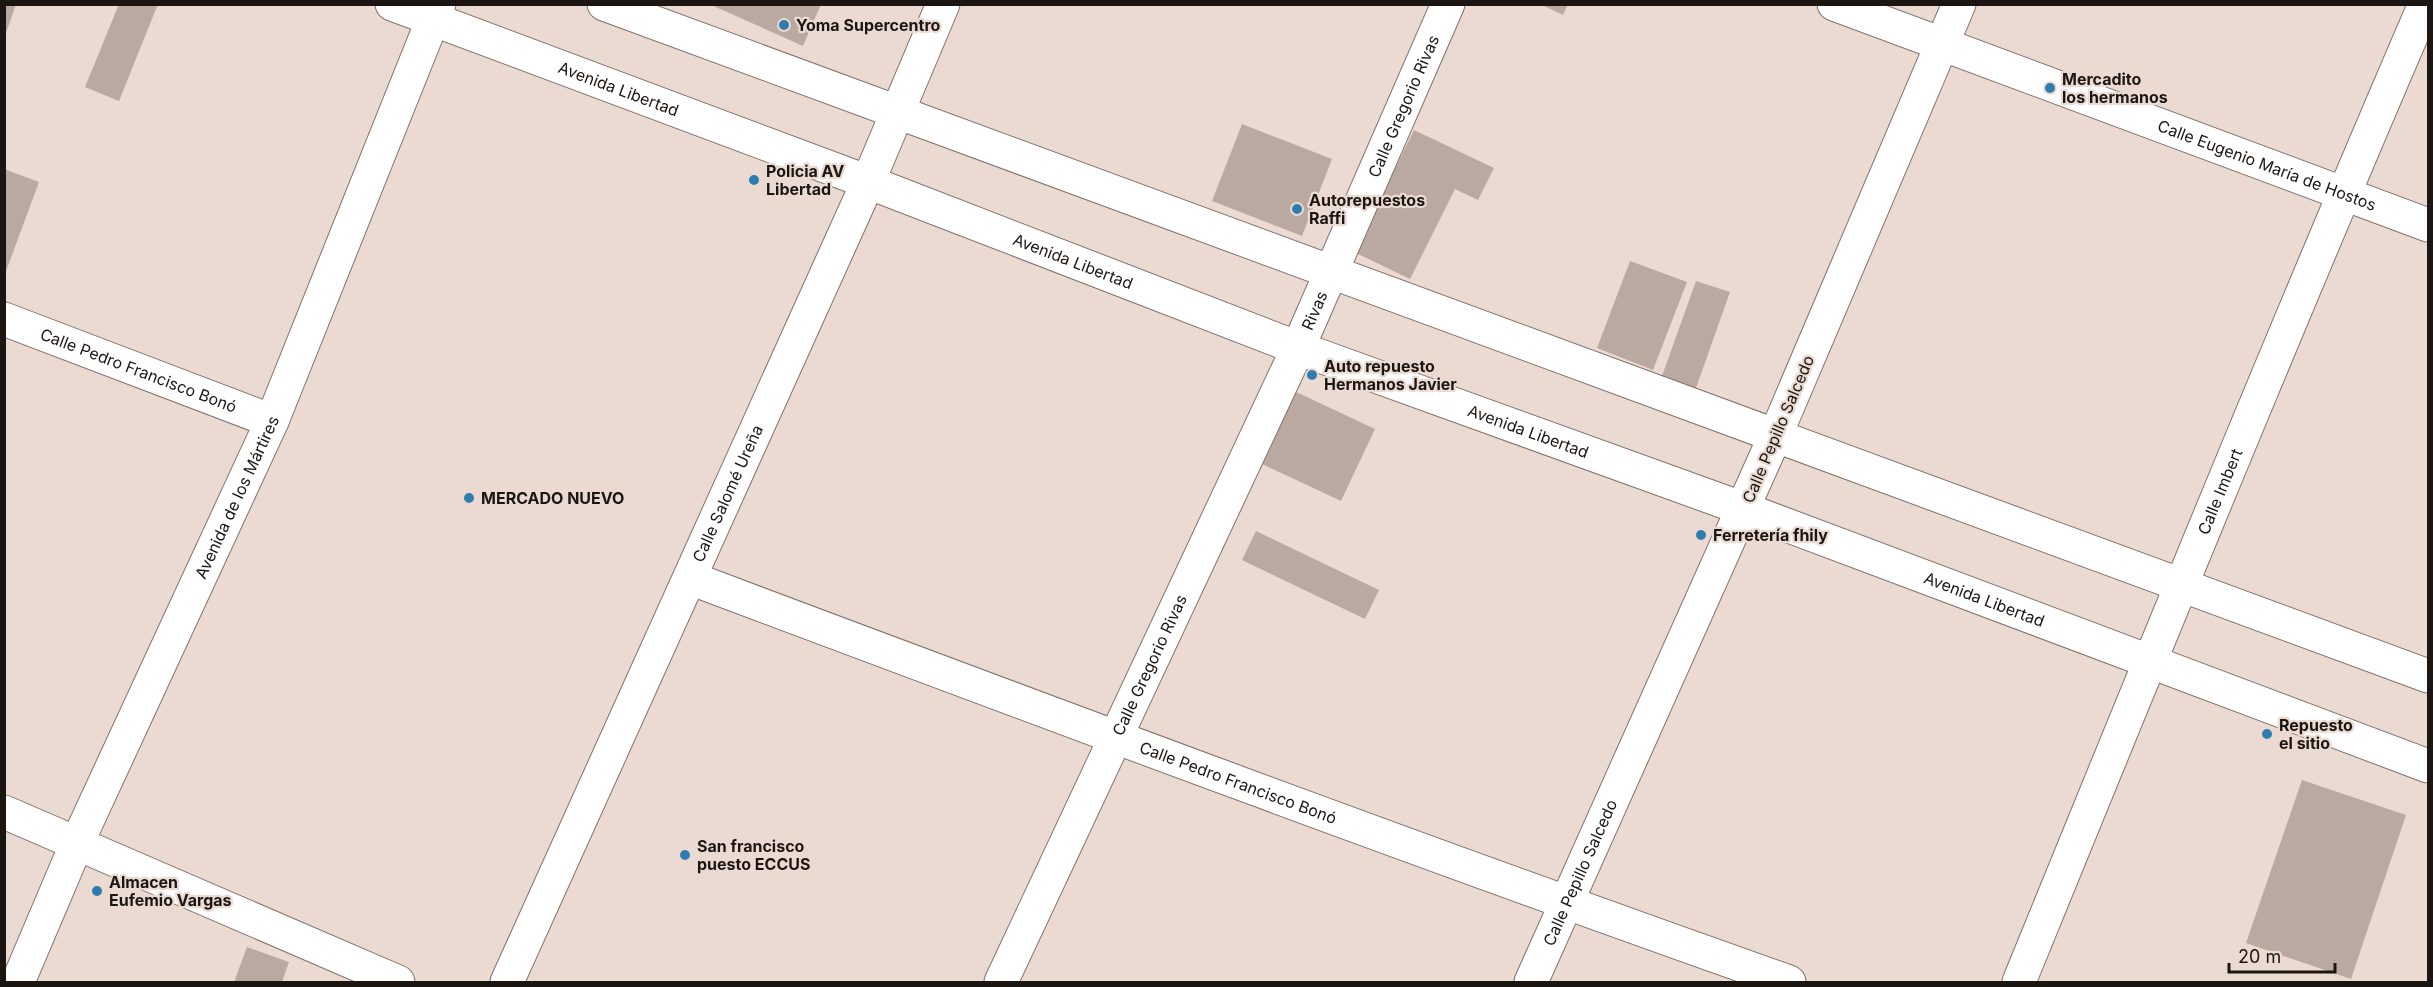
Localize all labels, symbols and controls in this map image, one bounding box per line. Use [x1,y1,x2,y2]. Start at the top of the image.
place label: Yoma Supercentro [796,15,941,35]
marker: Yoma Supercentro [777,18,791,32]
street label: Calle Gregorio Rivas [1364,32,1443,180]
street label: Avenida Libertad [556,57,682,120]
place label: Mercadito los hermanos [2062,69,2168,107]
marker: Mercadito los hermanos [2043,81,2057,95]
street label: Calle Eugenio María de Hostos [2155,115,2379,215]
place label: Policia AV Libertad [766,161,844,199]
marker: Policia AV Libertad [747,173,761,187]
place label: Autorepuestos Raffi [1309,190,1425,228]
marker: Autorepuestos Raffi [1290,202,1304,216]
street label: Avenida Libertad [1010,229,1136,293]
street label: Rivas [1297,288,1332,333]
street label: Calle Pedro Francisco Bonó [38,324,240,417]
street label: Calle Pepillo Salcedo [1738,352,1818,506]
place label: Auto repuesto Hermanos Javier [1324,356,1457,394]
marker: Auto repuesto Hermanos Javier [1305,368,1319,382]
street label: Avenida Libertad [1465,400,1591,462]
street label: Avenida de los Mártires [191,413,283,582]
street label: Calle Salomé Ureña [688,422,767,565]
street label: Calle Imbert [2193,446,2246,538]
place label: MERCADO NUEVO [481,488,624,508]
marker: MERCADO NUEVO [462,491,476,505]
place label: Ferretería fhily [1713,525,1828,545]
marker: Ferretería fhily [1694,528,1708,542]
street label: Avenida Libertad [1921,568,2047,631]
street label: Calle Gregorio Rivas [1108,591,1191,739]
place label: Repuesto el sitio [2279,715,2353,753]
marker: Repuesto el sitio [2260,727,2274,741]
street label: Calle Pedro Francisco Bonó [1137,737,1339,828]
street label: Calle Pepillo Salcedo [1539,796,1621,949]
place label: San francisco puesto ECCUS [697,836,810,874]
marker: San francisco puesto ECCUS [678,848,692,862]
place label: Almacen Eufemio Vargas [109,872,232,910]
marker: Almacen Eufemio Vargas [90,884,104,898]
scale bar [2229,936,2336,974]
text: 20 m [2238,946,2281,967]

